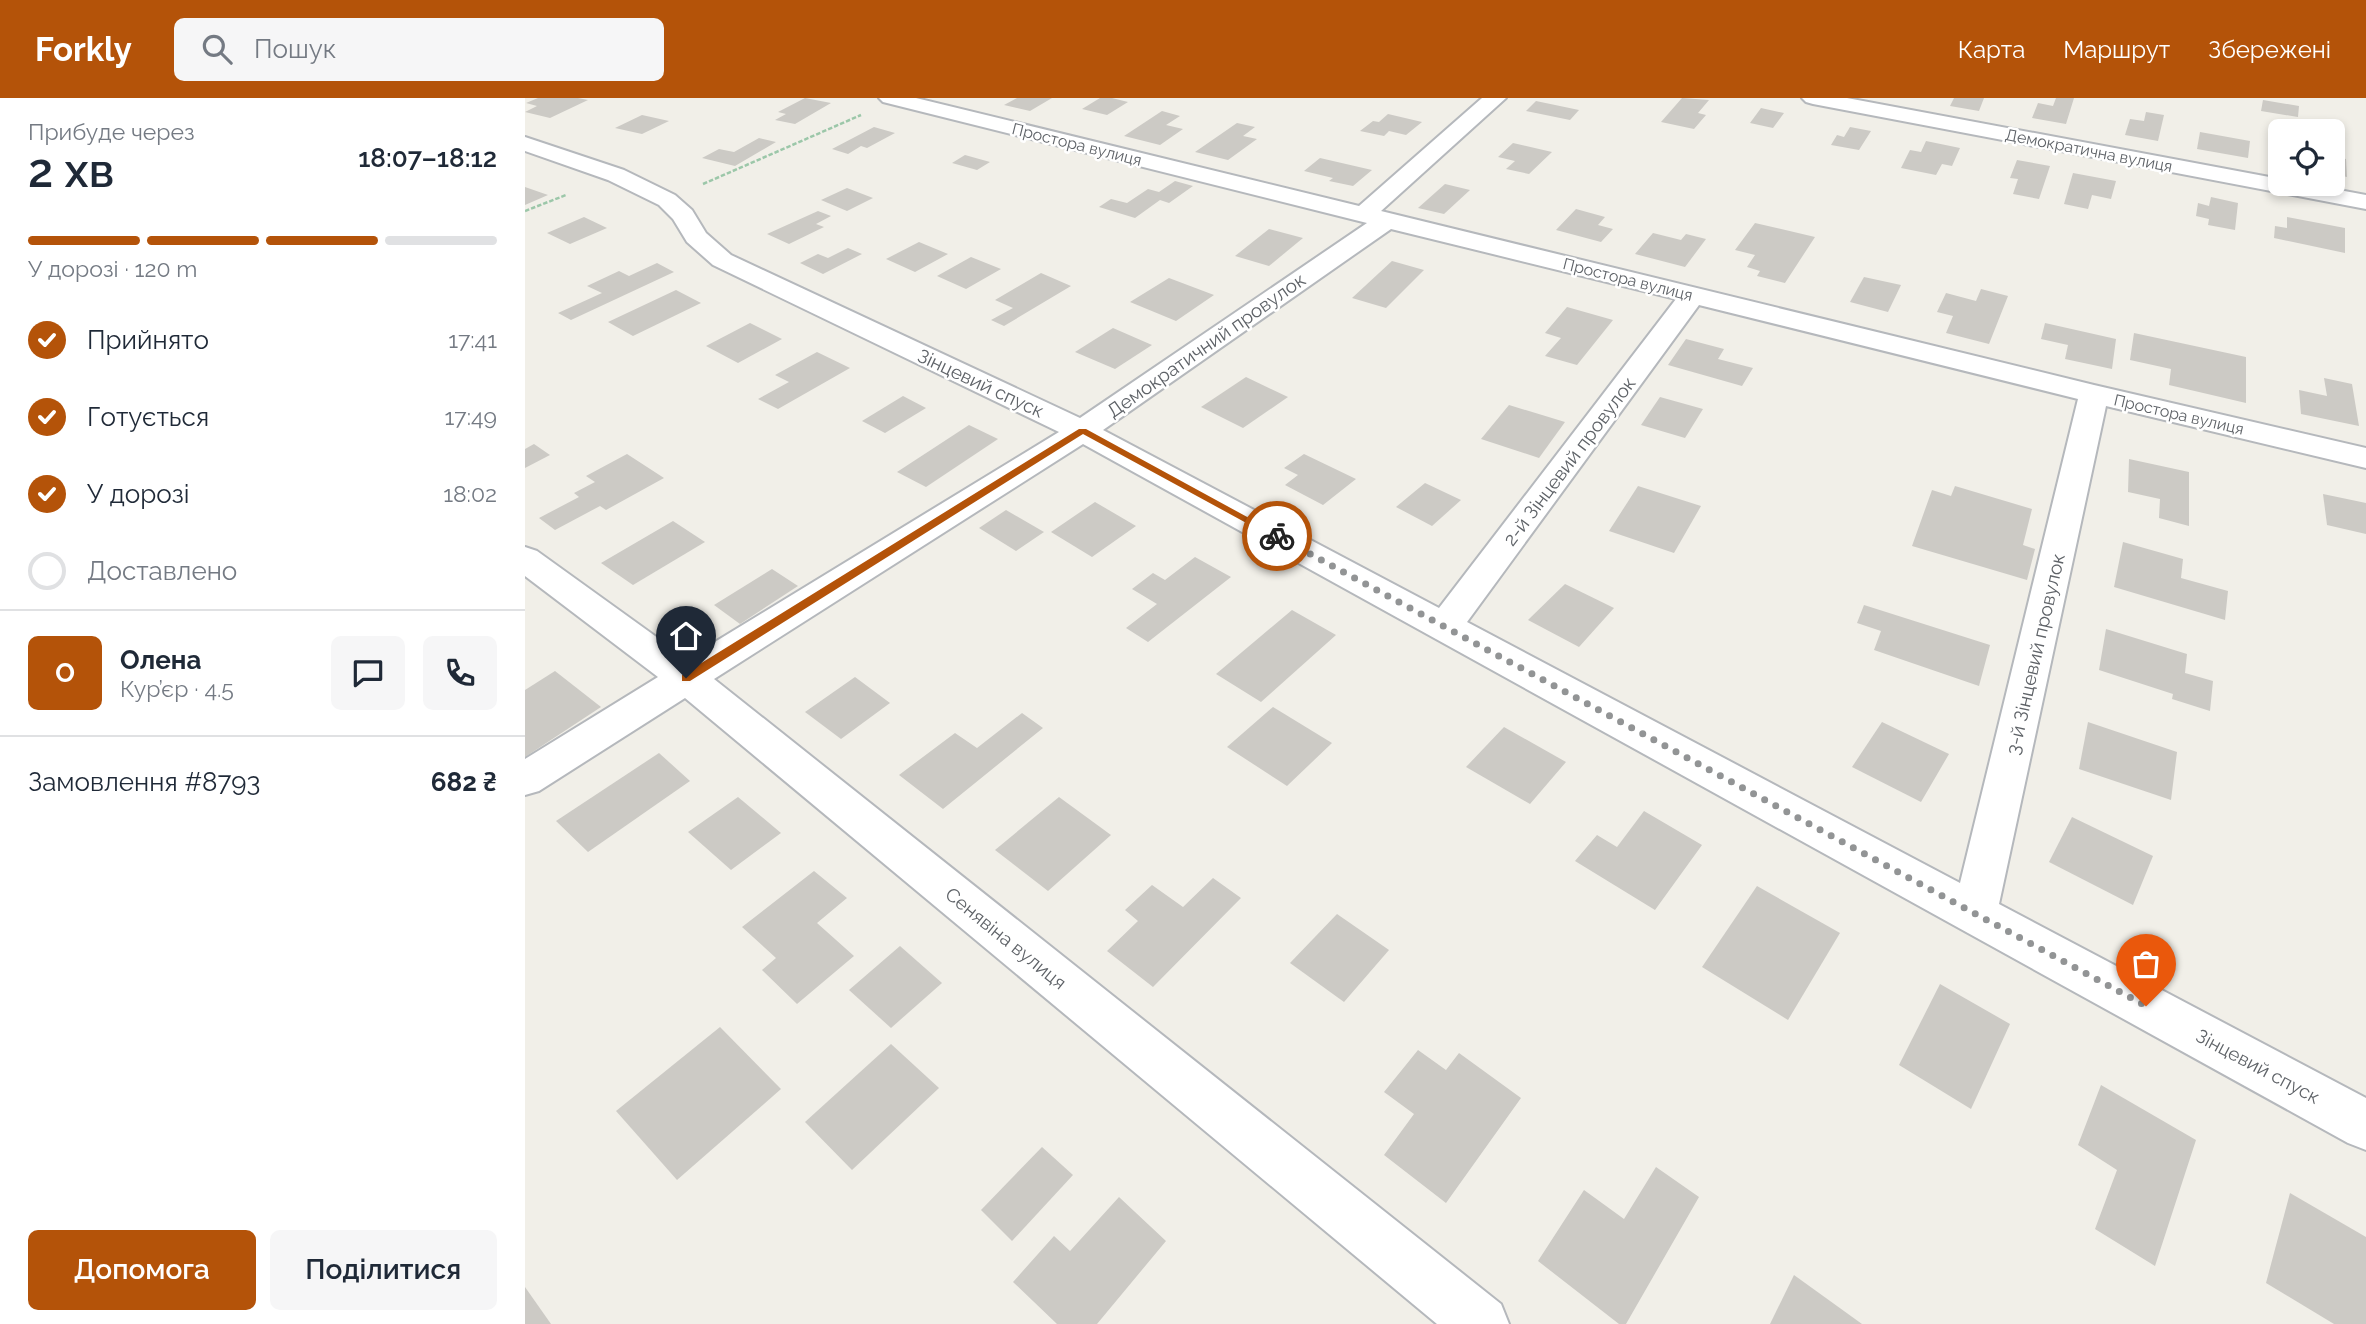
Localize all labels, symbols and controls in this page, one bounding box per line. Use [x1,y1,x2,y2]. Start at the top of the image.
search box [174,18,664,81]
text: Forkly [35,30,132,69]
icon: search [198,30,236,68]
text: Пошук [254,34,336,64]
text: Карта [1958,35,2025,64]
text: Маршрут [2063,35,2170,64]
text: Збережені [2208,35,2331,64]
text: Прибуде через [28,118,195,145]
street label: Простора вулиця [1010,119,1144,170]
map controls [2268,119,2345,196]
button: locate [2268,119,2345,196]
street label: Демократична вулиця [2004,125,2174,176]
text: 18:07–18:12 [358,143,497,173]
text: 2 хв [28,144,114,198]
street label: Простора вулиця [1561,254,1695,305]
text: У дорозі · 120 m [28,255,198,282]
street label: Демократичний провулок [1103,268,1309,422]
icon: check [28,321,66,359]
text: Прийнято [87,325,209,355]
text: 17:41 [448,326,497,353]
street label: Зінцевий спуск [914,344,1048,422]
street label: 2-й Зінцевий провулок [1498,372,1640,550]
street label: Простора вулиця [2112,390,2246,439]
icon: check [28,398,66,436]
text: Готується [87,402,209,432]
text: 17:49 [445,403,497,430]
icon: check [28,475,66,513]
text: У дорозі [87,479,189,509]
text: 18:02 [443,480,497,507]
courier [1242,501,1312,571]
icon: bike [1258,517,1296,555]
street label: 3-й Зінцевий провулок [2001,551,2069,757]
text: Доставлено [87,556,237,586]
pin [656,606,716,678]
icon: home [667,617,705,655]
button: chat [331,636,405,710]
button: phone [423,636,497,710]
text: Олена [120,645,201,675]
text: О [55,658,75,688]
text: Кур’єр · 4.5 [120,675,234,702]
text: Замовлення #8793 [28,767,260,797]
text: 682 ₴ [431,767,497,797]
street label: Сенявіна вулиця [941,883,1071,993]
pin [2116,934,2176,1006]
icon: bag [2127,945,2165,983]
street label: Зінцевий спуск [2192,1024,2324,1108]
button: Допомога [28,1230,256,1310]
button: Поділитися [270,1230,497,1310]

